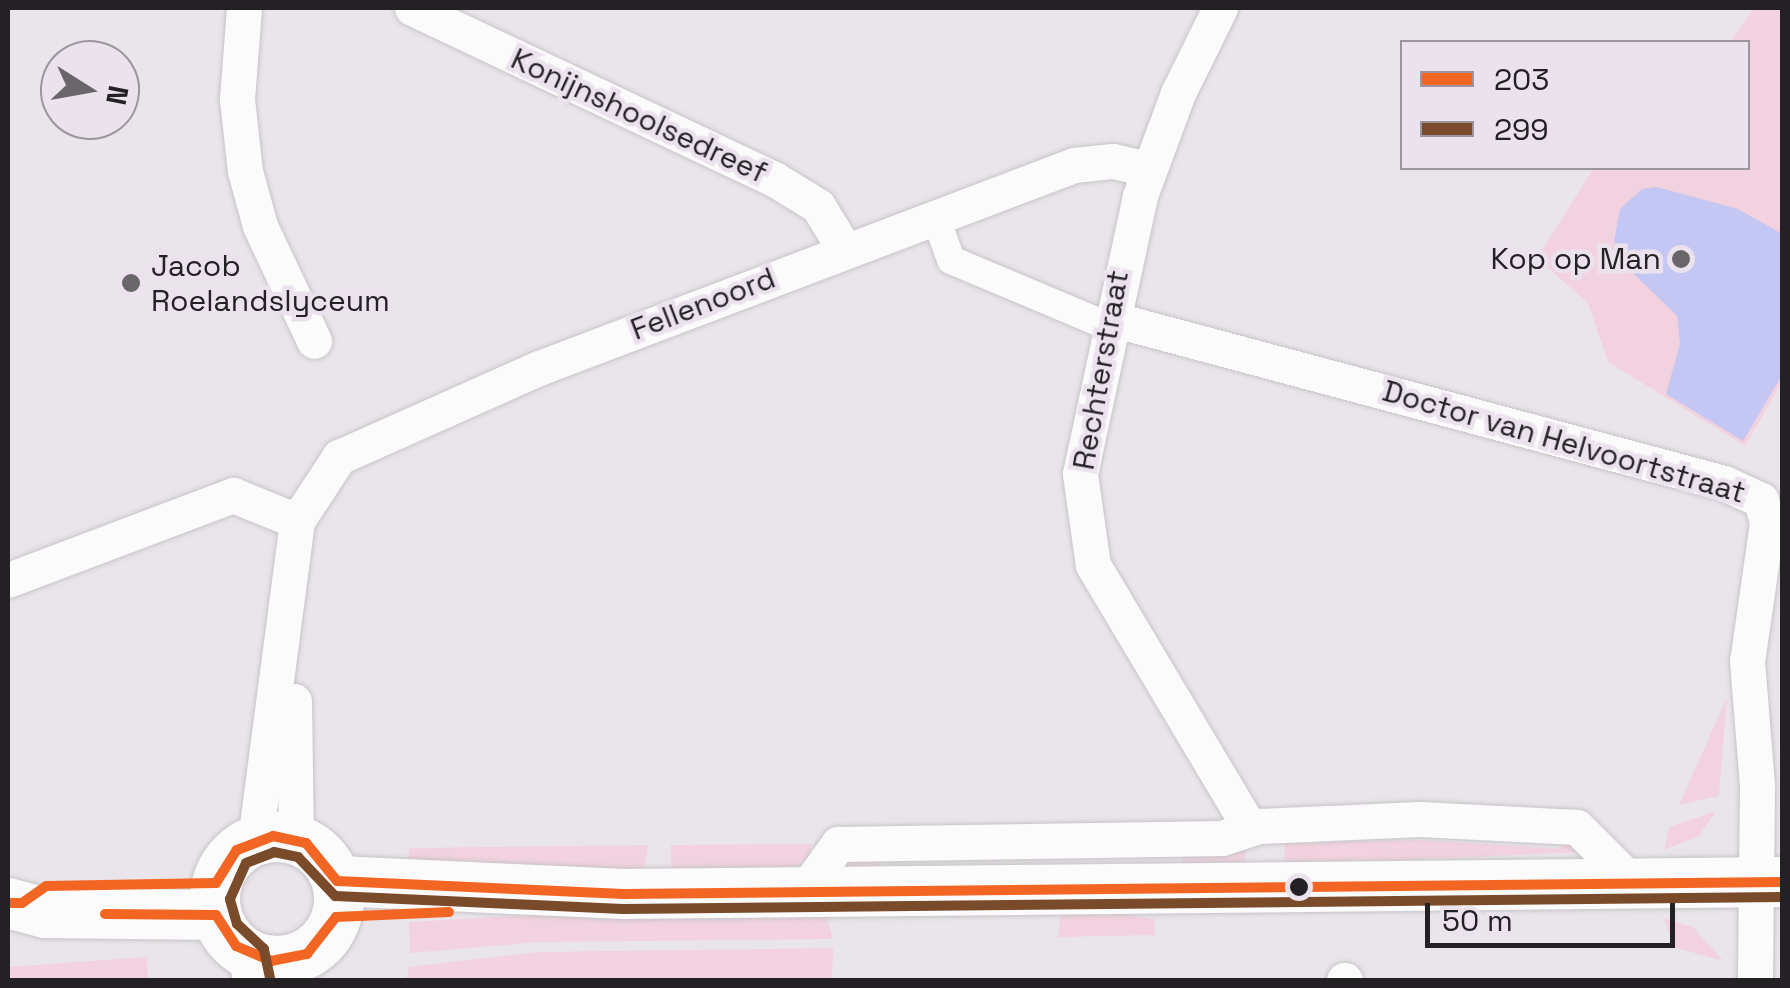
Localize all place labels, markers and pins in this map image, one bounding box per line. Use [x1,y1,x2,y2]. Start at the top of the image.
place label: Kop op Man [1491,241,1661,277]
place label: Jacob Roelandslyceum [151,248,390,318]
marker: Kop op Man [1670,248,1692,270]
marker: Jacob Roelandslyceum [120,272,142,294]
unlabelled marker [1289,877,1309,897]

